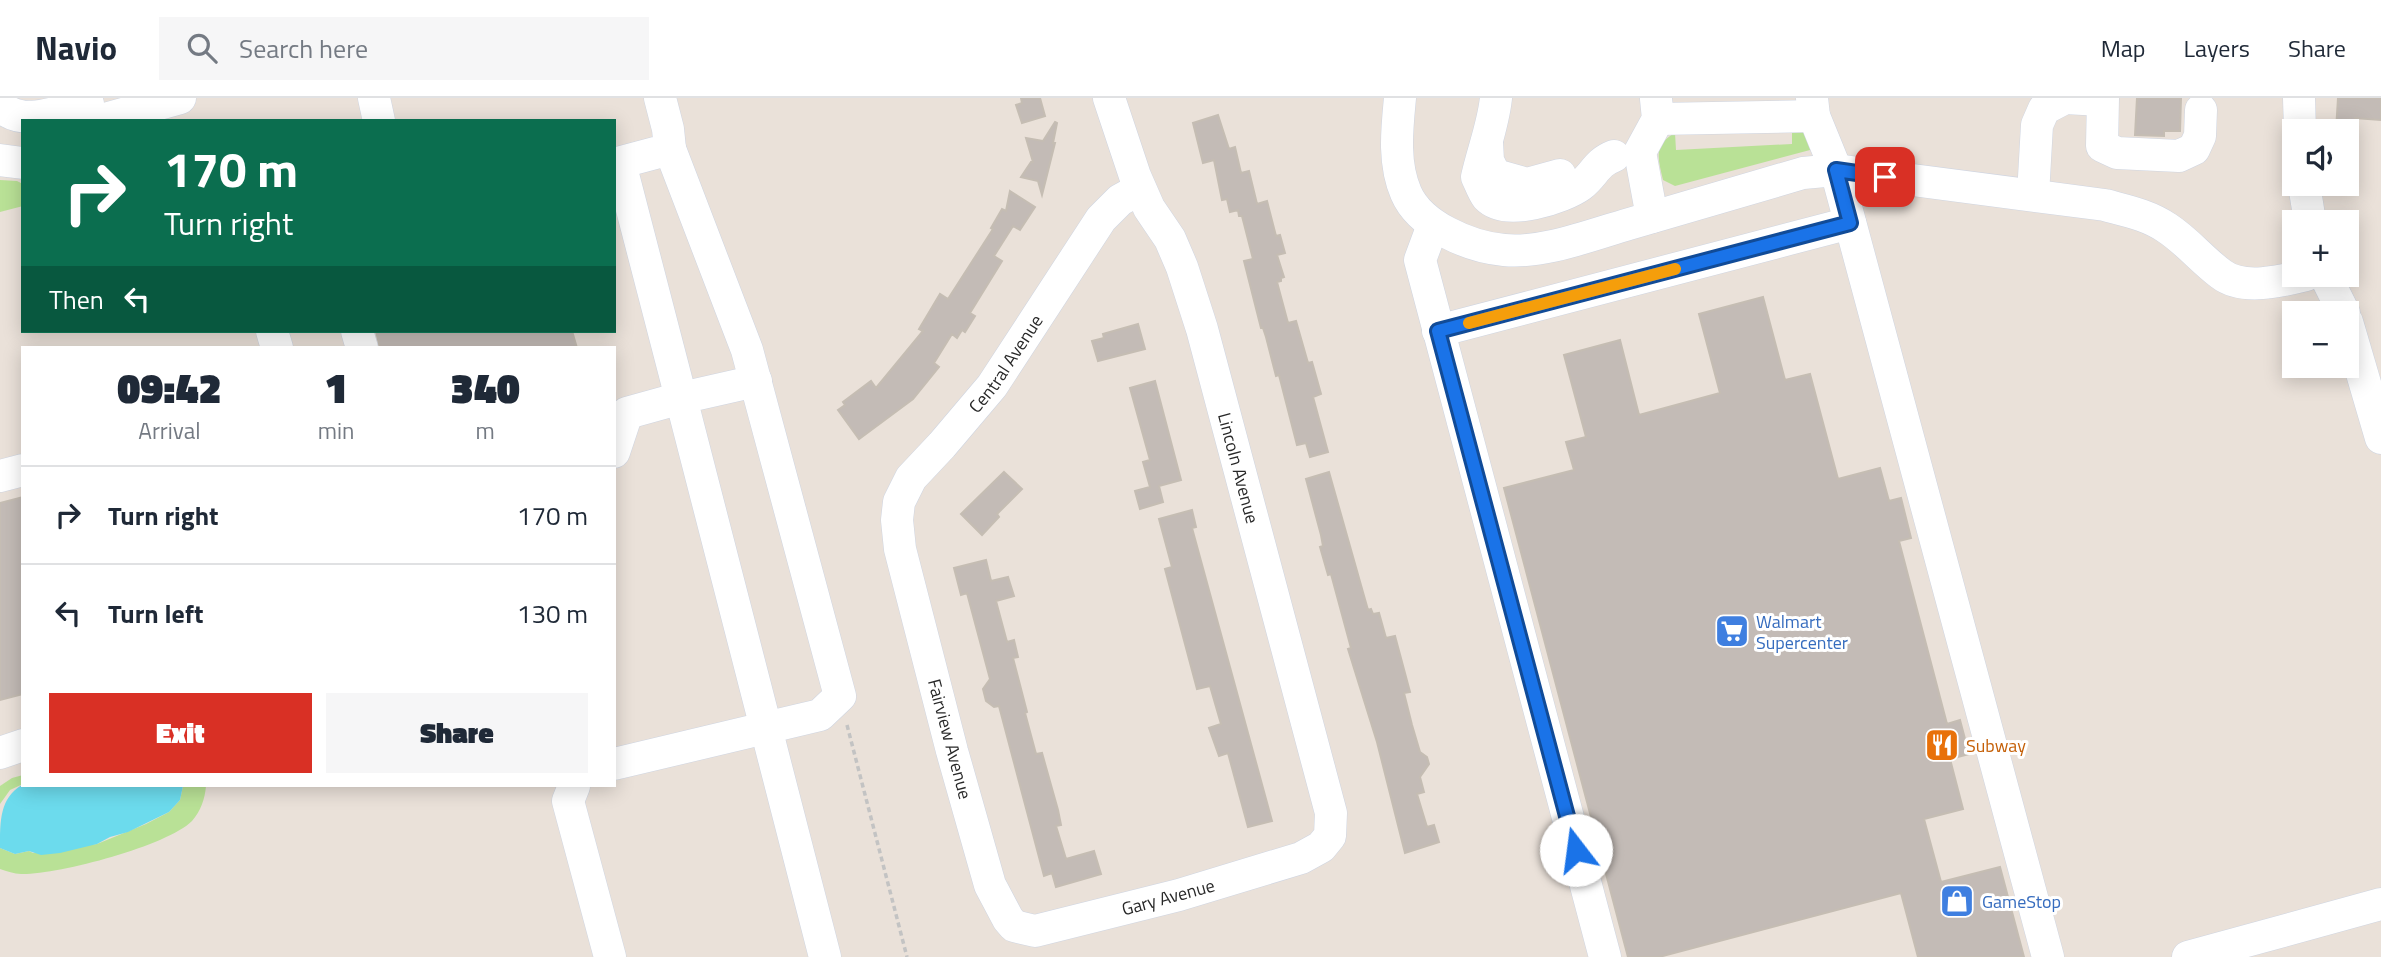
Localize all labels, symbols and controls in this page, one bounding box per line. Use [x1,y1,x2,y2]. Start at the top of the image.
search box [159,17,649,80]
text: Navio [35,23,117,73]
icon: search [183,29,221,67]
text: Search here [239,29,368,68]
text: Map [2101,30,2146,66]
text: Layers [2184,30,2250,66]
text: Share [2288,30,2346,66]
map controls [2282,119,2359,378]
button: sound [2282,119,2359,196]
text: 170 m [164,131,298,206]
icon: right [49,147,140,238]
pin [1855,147,1915,207]
icon: arrive [1866,158,1904,196]
text: Turn right [164,199,293,247]
button: + [2282,210,2359,287]
text: Then [49,280,104,319]
icon: left [118,280,156,318]
button: − [2282,301,2359,378]
street label: Central Avenue [962,309,1049,418]
text: 09:42 [117,355,222,419]
text: 1 [325,355,348,419]
text: 340 [451,355,520,419]
street label: Lincoln Avenue [1211,410,1267,526]
text: Arrival [138,413,201,448]
text: min [318,413,354,448]
text: m [476,413,495,448]
icon: right [49,496,87,534]
text: Turn right [108,496,219,535]
text: 170 m [517,496,588,535]
icon: left [49,594,87,632]
text: Turn left [108,594,203,633]
text: 130 m [517,594,588,633]
place label: Walmart Supercenter [1756,608,1848,656]
supermarket icon: Walmart Supercenter [1713,612,1751,650]
street label: Fairview Avenue [921,676,979,802]
button: Exit [49,693,312,773]
button: Share [326,693,588,773]
restaurant icon: Subway [1923,726,1961,764]
place label: Subway [1966,732,2026,759]
position arrow [1539,813,1613,887]
street label: Gary Avenue [1118,872,1218,922]
shop icon: GameStop [1938,882,1976,920]
place label: GameStop [1982,888,2061,915]

